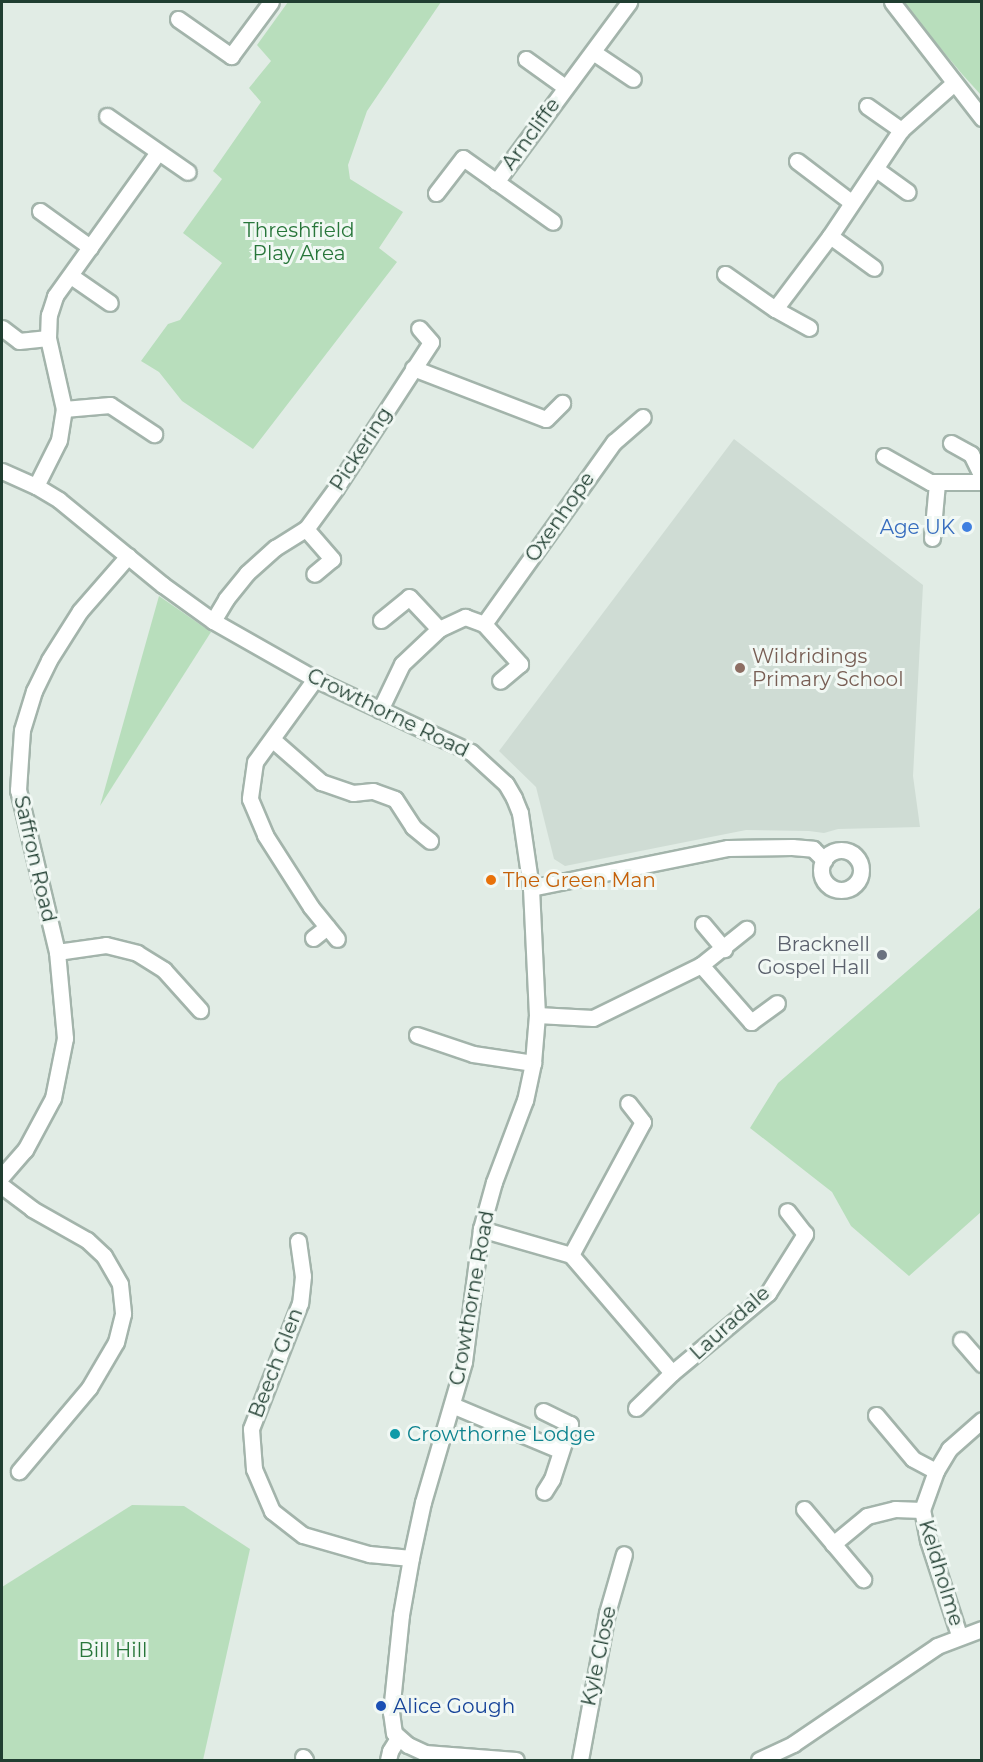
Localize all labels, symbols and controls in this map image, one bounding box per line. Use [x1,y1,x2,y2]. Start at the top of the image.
street label: Arncliffe [497,93,565,175]
park label: Threshfield Play Area [243,218,355,265]
street label: Pickering [325,403,397,495]
street label: Oxenhope [520,467,600,567]
place label: Age UK [880,515,955,539]
marker: Age UK [960,520,974,534]
place label: Wildridings Primary School [752,644,904,691]
marker: Wildridings Primary School [733,661,747,675]
street label: Crowthorne Road [303,663,473,763]
street label: Saffron Road [9,793,61,925]
place label: The Green Man [503,868,656,892]
marker: The Green Man [484,873,498,887]
place label: Bracknell Gospel Hall [757,932,870,979]
marker: Bracknell Gospel Hall [875,948,889,962]
street label: Crowthorne Road [445,1209,499,1387]
street label: Lauradale [685,1281,775,1365]
street label: Beech Glen [244,1305,308,1421]
place label: Crowthorne Lodge [407,1422,595,1446]
marker: Crowthorne Lodge [388,1427,402,1441]
street label: Keldholme [914,1517,968,1629]
street label: Kyle Close [577,1604,621,1708]
park label: Bill Hill [79,1638,147,1662]
place label: Alice Gough [393,1694,515,1718]
marker: Alice Gough [374,1699,388,1713]

